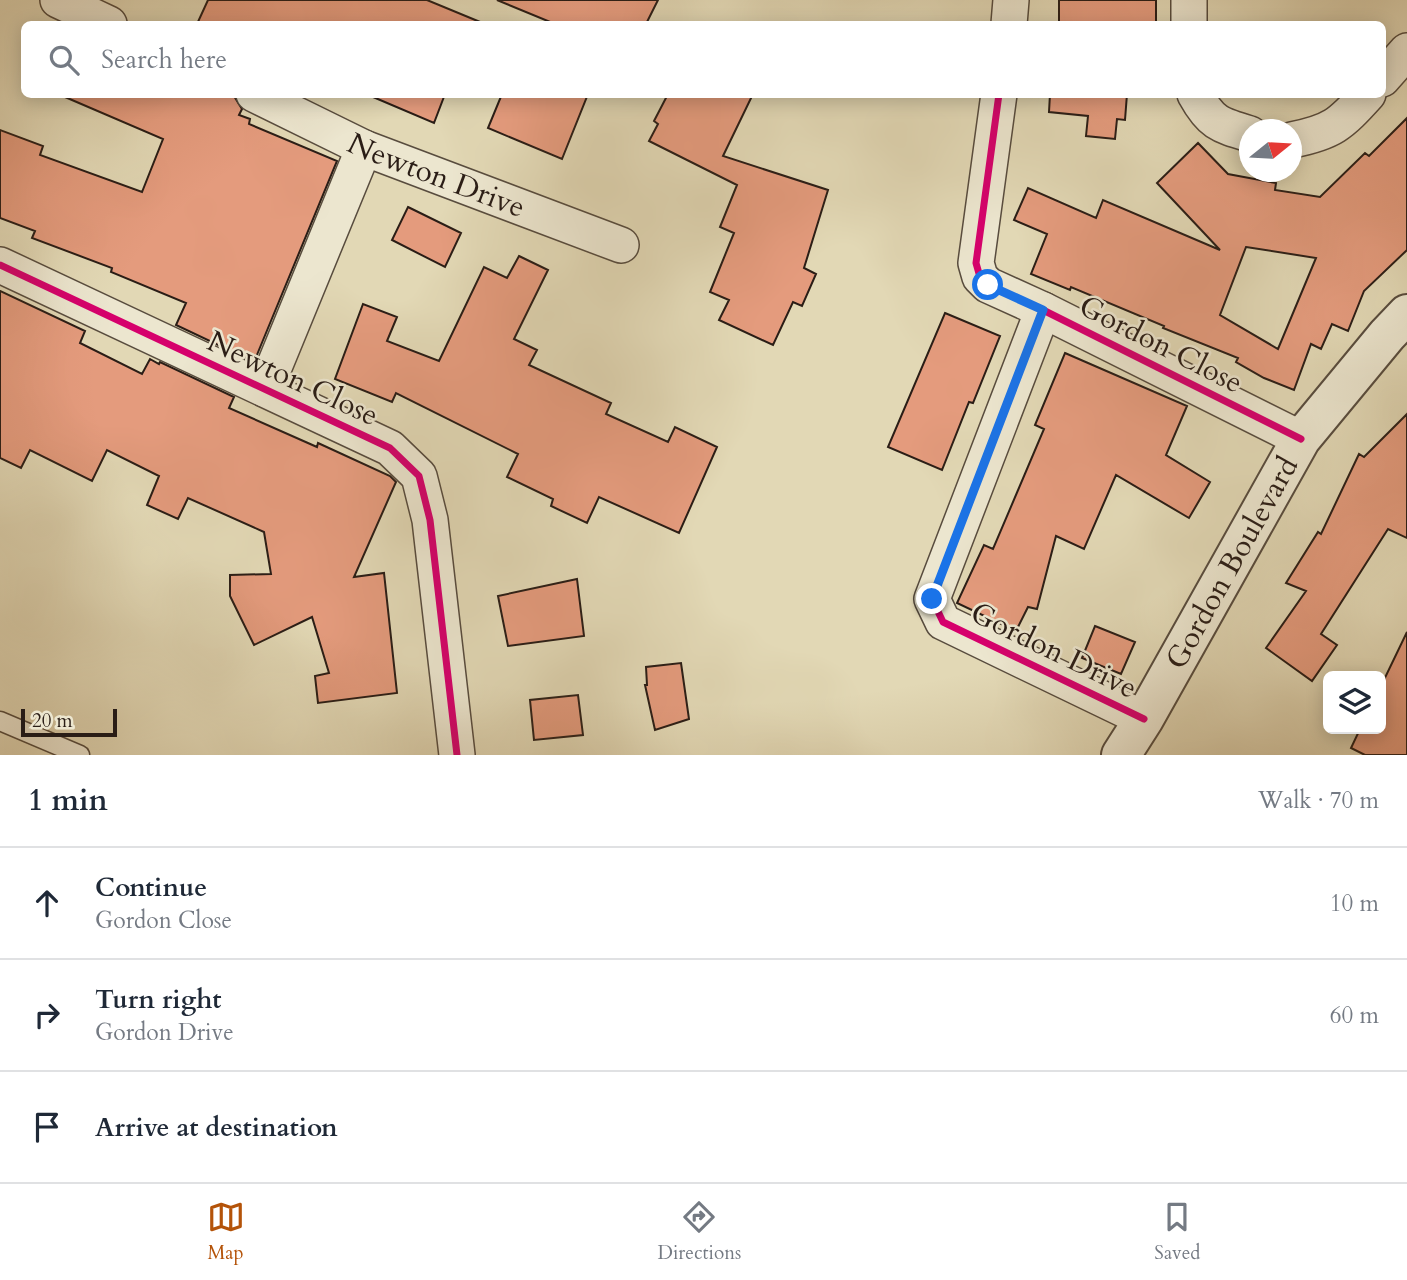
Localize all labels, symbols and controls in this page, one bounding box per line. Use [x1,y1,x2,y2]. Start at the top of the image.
search box [21,21,1386,98]
icon: search [45,41,83,79]
text: Search here [101,42,227,77]
north arrow [1239,119,1302,182]
street label: Newton Drive [340,123,531,228]
route start [972,269,1003,300]
street label: Gordon Close [1072,286,1250,403]
street label: Newton Close [201,321,385,436]
street label: Gordon Boulevard [1156,449,1308,677]
route end [916,583,947,614]
street label: Gordon Drive [964,592,1144,708]
map controls [1323,671,1386,734]
button: layers [1323,671,1386,734]
scale bar [21,706,117,738]
text: 20 m [32,708,73,734]
text: 1 min [28,780,108,821]
text: Walk · 70 m [1258,785,1379,816]
text: Continue [95,870,207,905]
icon: ahead [28,884,66,922]
text: 10 m [1330,888,1379,919]
text: Gordon Close [95,905,232,936]
text: Turn right [95,982,222,1017]
icon: right [28,996,66,1034]
text: 60 m [1330,1000,1379,1031]
text: Gordon Drive [95,1017,234,1048]
icon: arrive [28,1108,66,1146]
text: Arrive at destination [95,1110,338,1145]
tab: Map [207,1198,245,1266]
tab: Directions [658,1198,741,1266]
tab: Saved [1154,1198,1200,1266]

